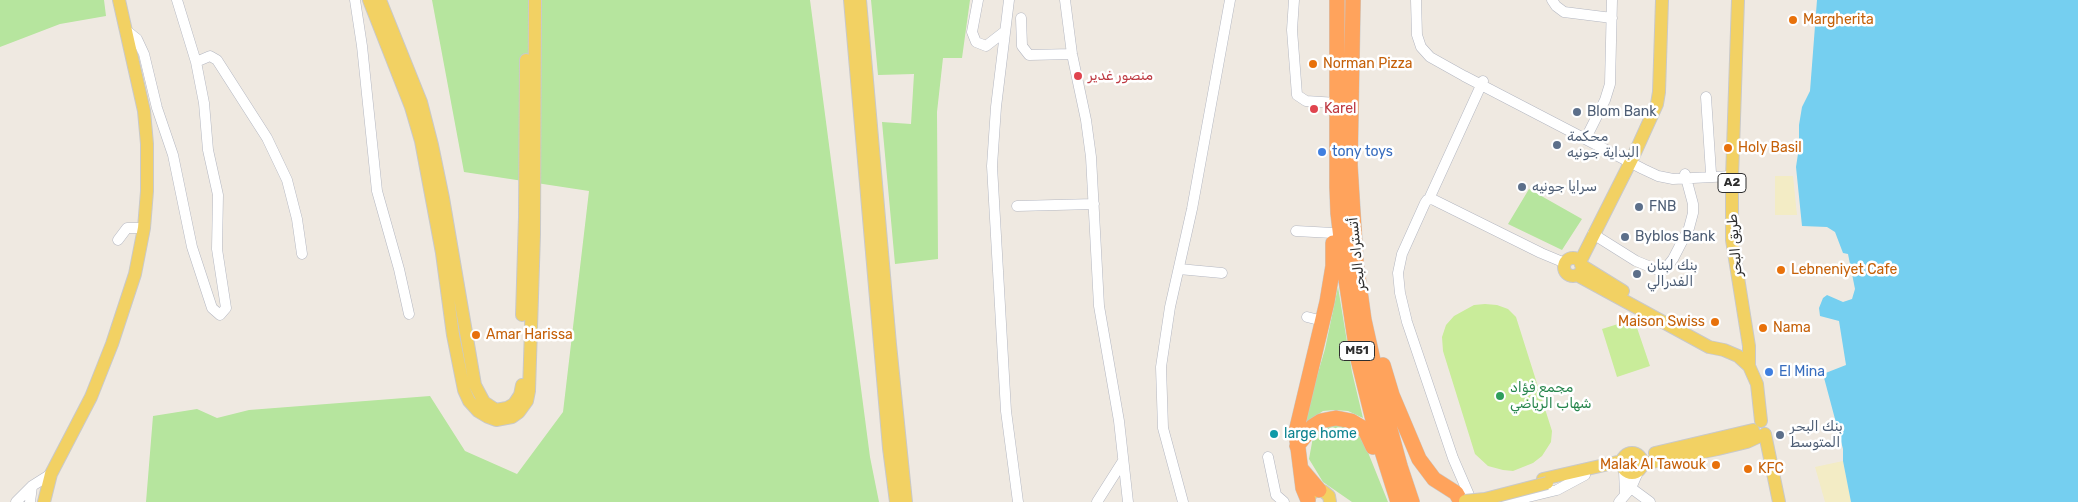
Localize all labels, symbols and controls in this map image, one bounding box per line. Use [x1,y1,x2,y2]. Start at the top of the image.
place label: Margherita [1803,12,1874,28]
marker: Margherita [1787,14,1799,26]
place label: Norman Pizza [1323,56,1413,72]
marker: Norman Pizza [1307,58,1319,70]
place label: منصور غدير [1088,68,1153,84]
marker: منصور غدير [1072,70,1084,82]
place label: Karel [1324,101,1356,117]
marker: Karel [1308,103,1320,115]
place label: Blom Bank [1587,104,1656,120]
marker: Blom Bank [1571,106,1583,118]
place label: محكمة البداية جونيه [1567,129,1639,162]
marker: محكمة البداية جونيه [1551,139,1563,151]
place label: Holy Basil [1738,140,1802,156]
marker: Holy Basil [1722,142,1734,154]
place label: tony toys [1332,144,1393,160]
marker: tony toys [1316,146,1328,158]
road number: A2 [1718,174,1746,192]
place label: سرايا جونيه [1532,179,1597,195]
marker: سرايا جونيه [1516,181,1528,193]
place label: FNB [1649,199,1676,215]
marker: FNB [1633,201,1645,213]
street label: طريق البحر [1724,213,1746,277]
street label: أتستراد البحر [1345,216,1369,292]
place label: Byblos Bank [1635,229,1715,245]
marker: Byblos Bank [1619,231,1631,243]
place label: بنك لبنان الفدرالي [1647,258,1698,290]
place label: Lebneniyet Cafe [1791,262,1897,278]
marker: Lebneniyet Cafe [1775,264,1787,276]
marker: بنك لبنان الفدرالي [1631,268,1643,280]
place label: Maison Swiss [1618,314,1705,330]
marker: Maison Swiss [1709,316,1721,328]
place label: Nama [1773,320,1811,336]
marker: Nama [1757,322,1769,334]
place label: Amar Harissa [486,327,573,343]
marker: Amar Harissa [470,329,482,341]
road number: M51 [1340,342,1374,361]
place label: El Mina [1779,364,1825,380]
marker: El Mina [1763,366,1775,378]
place label: مجمع فؤاد شهاب الرياضي [1510,380,1592,412]
marker: مجمع فؤاد شهاب الرياضي [1494,390,1506,402]
place label: بنك البحر المتوسط [1790,419,1843,452]
place label: large home [1284,426,1357,442]
marker: large home [1268,428,1280,440]
marker: بنك البحر المتوسط [1774,429,1786,441]
place label: Malak Al Tawouk [1600,457,1706,473]
marker: Malak Al Tawouk [1710,459,1722,471]
place label: KFC [1758,461,1784,477]
marker: KFC [1742,463,1754,475]

